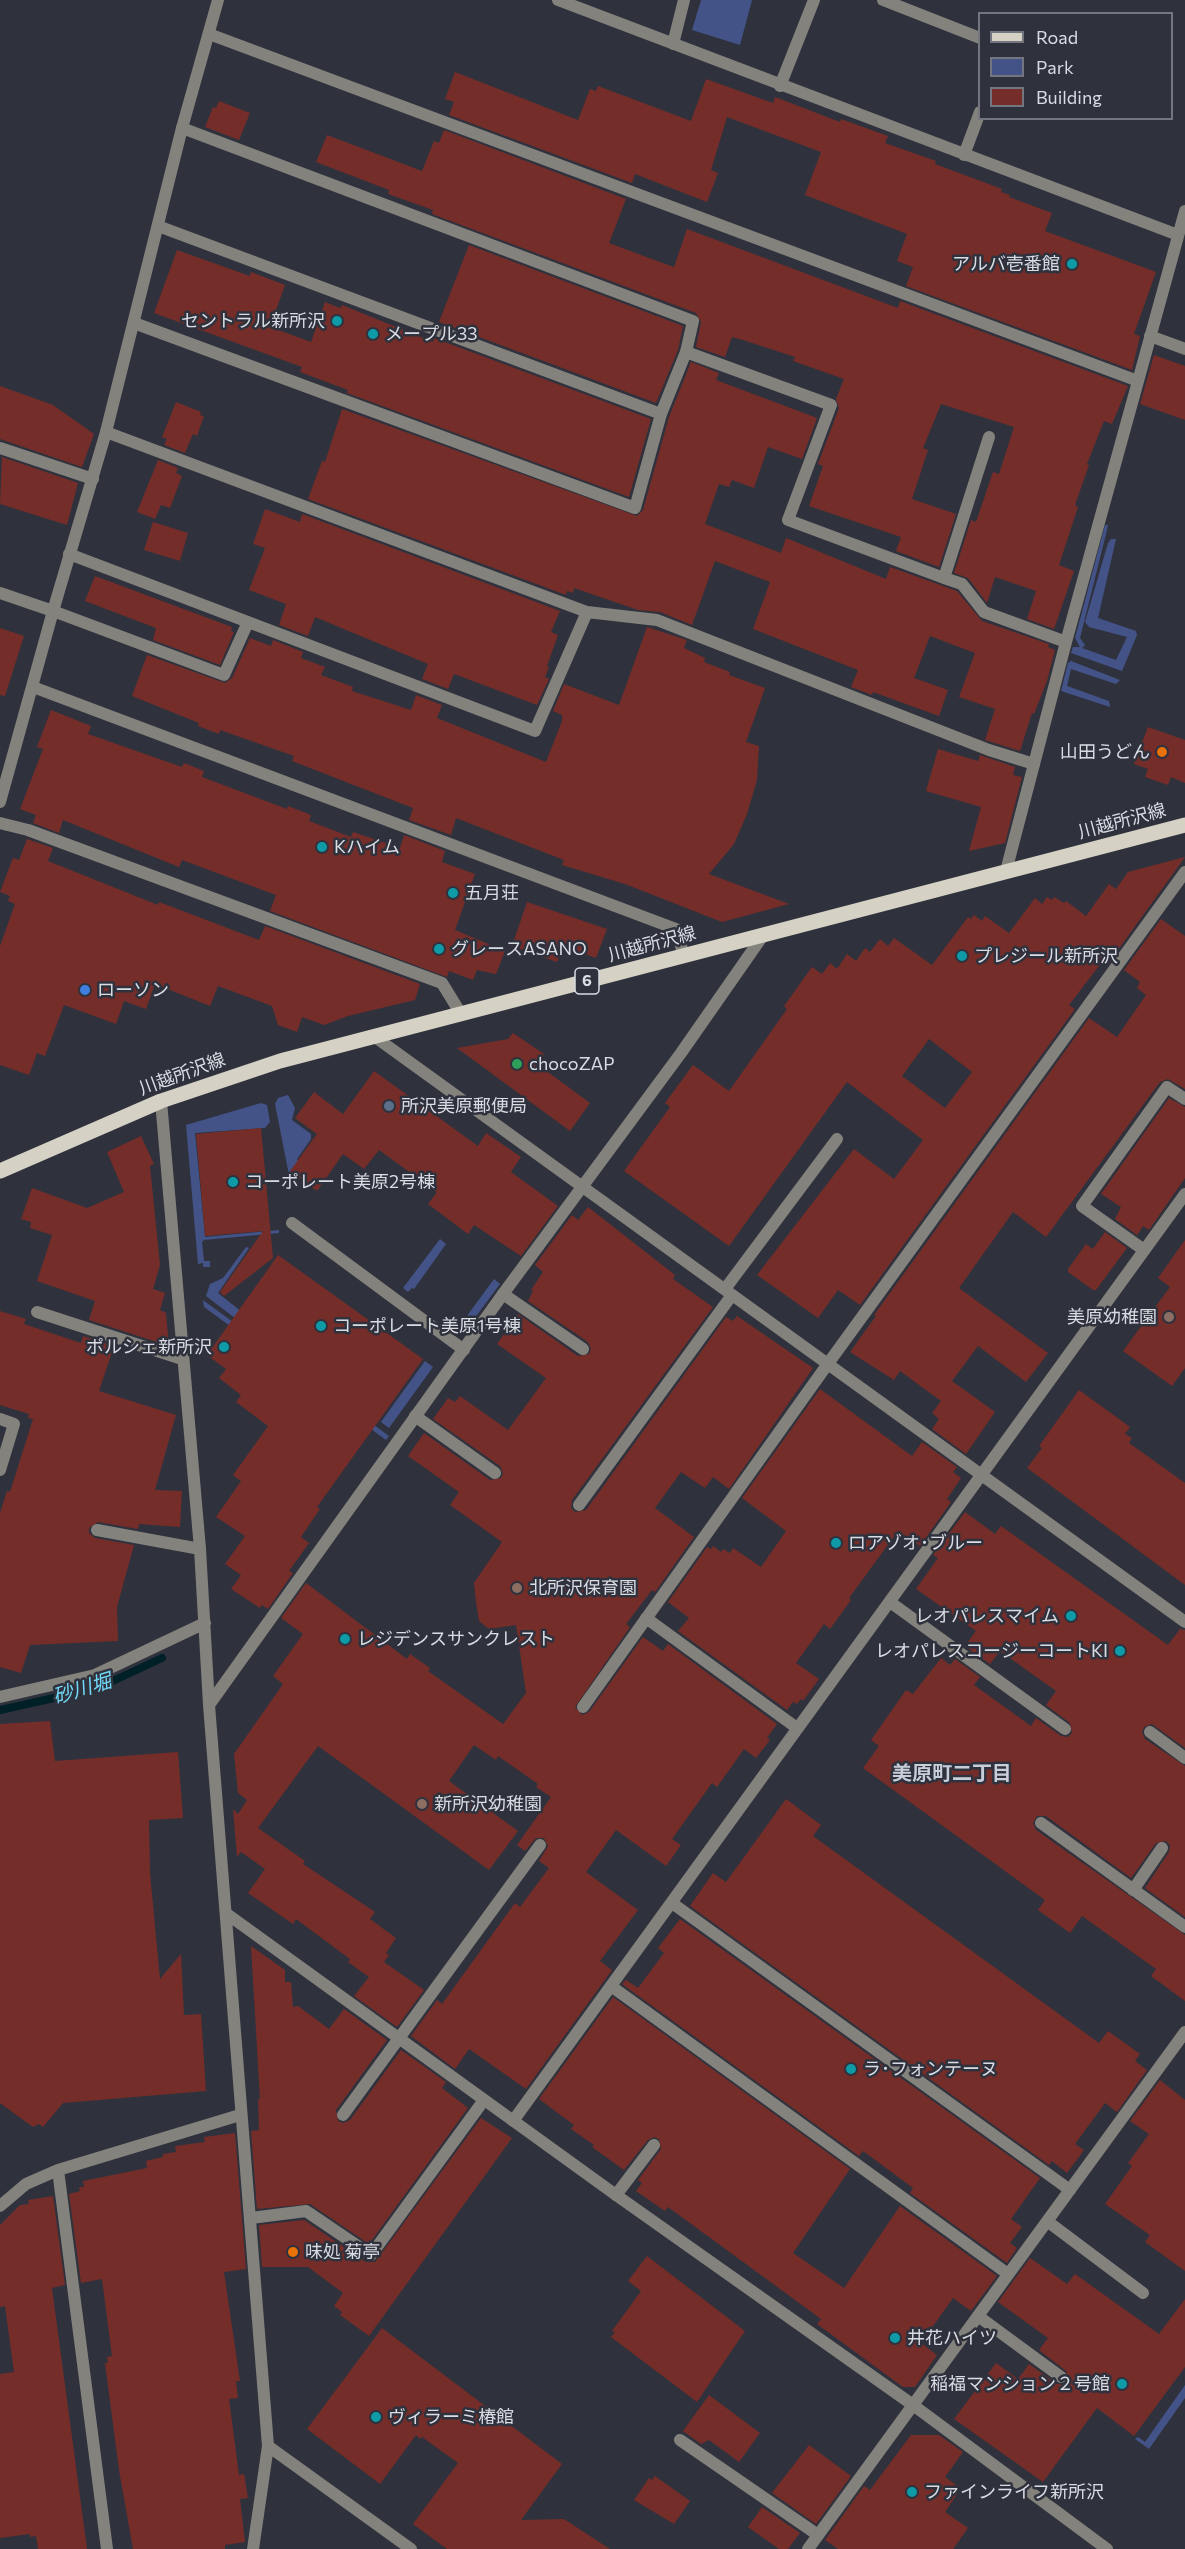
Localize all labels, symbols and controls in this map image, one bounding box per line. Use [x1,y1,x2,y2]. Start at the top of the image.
legend [978,12,1173,120]
text: Road [1036,26,1078,48]
text: Park [1036,56,1074,78]
text: Building [1036,86,1102,108]
place label: アルバ壱番館 [952,253,1060,275]
marker: アルバ壱番館 [1065,257,1079,271]
place label: セントラル新所沢 [181,310,325,332]
marker: セントラル新所沢 [330,314,344,328]
place label: メープル33 [385,323,477,345]
marker: メープル33 [366,327,380,341]
place label: 山田うどん [1060,741,1150,763]
marker: 山田うどん [1155,745,1169,759]
street label: 川越所沢線 [1076,799,1168,843]
place label: Kハイム [334,836,400,858]
marker: Kハイム [315,840,329,854]
place label: 五月荘 [465,882,519,904]
marker: 五月荘 [446,886,460,900]
street label: 川越所沢線 [606,922,698,966]
place label: グレースASANO [451,938,587,960]
marker: グレースASANO [432,942,446,956]
place label: プレジール新所沢 [974,945,1118,967]
marker: プレジール新所沢 [955,949,969,963]
road number: 6 [575,968,599,994]
place label: ローソン [97,979,169,1001]
marker: ローソン [78,983,92,997]
street label: 川越所沢線 [136,1048,228,1100]
place label: chocoZAP [529,1053,614,1075]
marker: chocoZAP [510,1057,524,1071]
place label: 所沢美原郵便局 [401,1095,527,1117]
marker: 所沢美原郵便局 [382,1099,396,1113]
place label: コーポレート美原2号棟 [245,1171,435,1193]
marker: コーポレート美原2号棟 [226,1175,240,1189]
place label: 美原幼稚園 [1067,1306,1157,1328]
marker: 美原幼稚園 [1162,1310,1176,1324]
place label: コーポレート美原1号棟 [333,1315,521,1337]
marker: コーポレート美原1号棟 [314,1319,328,1333]
place label: ポルシェ新所沢 [86,1336,212,1358]
marker: ポルシェ新所沢 [217,1340,231,1354]
place label: ロアゾオ･ブルー [848,1532,983,1554]
marker: ロアゾオ･ブルー [829,1536,843,1550]
place label: 北所沢保育園 [529,1577,637,1599]
marker: 北所沢保育園 [510,1581,524,1595]
place label: レオパレスマイム [915,1605,1059,1627]
marker: レオパレスマイム [1064,1609,1078,1623]
place label: レジデンスサンクレスト [357,1628,555,1650]
marker: レジデンスサンクレスト [338,1632,352,1646]
place label: レオパレスコージーコートKI [875,1640,1108,1662]
marker: レオパレスコージーコートKI [1113,1644,1127,1658]
water label: 砂川堀 [50,1669,114,1709]
district label: 美原町二丁目 [892,1761,1012,1785]
place label: 新所沢幼稚園 [434,1793,542,1815]
marker: 新所沢幼稚園 [415,1797,429,1811]
place label: ラ･フォンテーヌ [863,2058,998,2080]
marker: ラ･フォンテーヌ [844,2062,858,2076]
place label: 味処 菊亭 [305,2241,380,2263]
marker: 味処 菊亭 [286,2245,300,2259]
place label: 井花ハイツ [907,2327,997,2349]
marker: 井花ハイツ [888,2331,902,2345]
place label: 稲福マンション２号館 [930,2373,1110,2395]
marker: 稲福マンション２号館 [1115,2377,1129,2391]
place label: ヴィラーミ椿館 [388,2406,514,2428]
marker: ヴィラーミ椿館 [369,2410,383,2424]
place label: ファインライフ新所沢 [924,2481,1104,2503]
marker: ファインライフ新所沢 [905,2485,919,2499]

